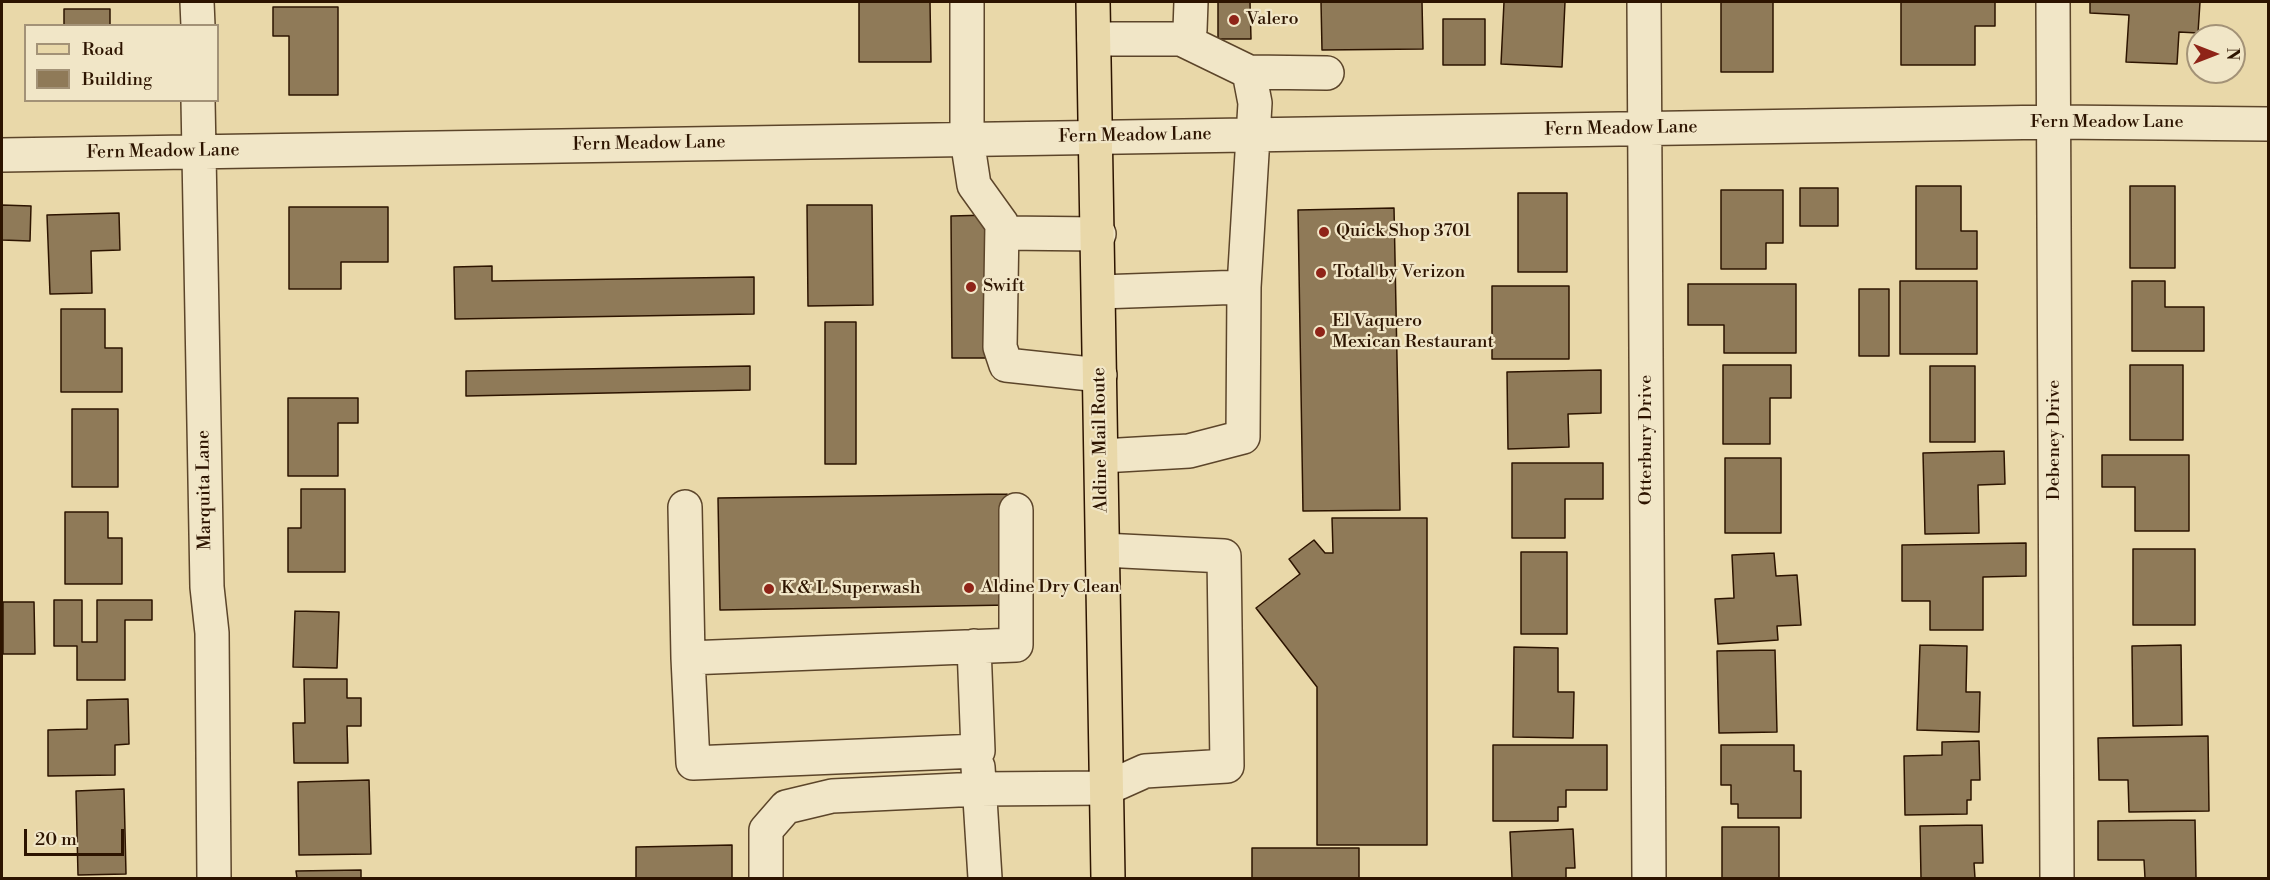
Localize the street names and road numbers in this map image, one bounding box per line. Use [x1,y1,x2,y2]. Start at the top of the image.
street label: Fern Meadow Lane [2030,112,2184,134]
street label: Fern Meadow Lane [1544,117,1698,141]
street label: Fern Meadow Lane [1058,124,1212,148]
street label: Fern Meadow Lane [572,132,726,156]
street label: Fern Meadow Lane [86,140,240,164]
street label: Aldine Mail Route [1089,367,1113,513]
street label: Otterbury Drive [1636,375,1658,505]
street label: Debeney Drive [2044,380,2066,500]
street label: Marquita Lane [193,430,217,550]

